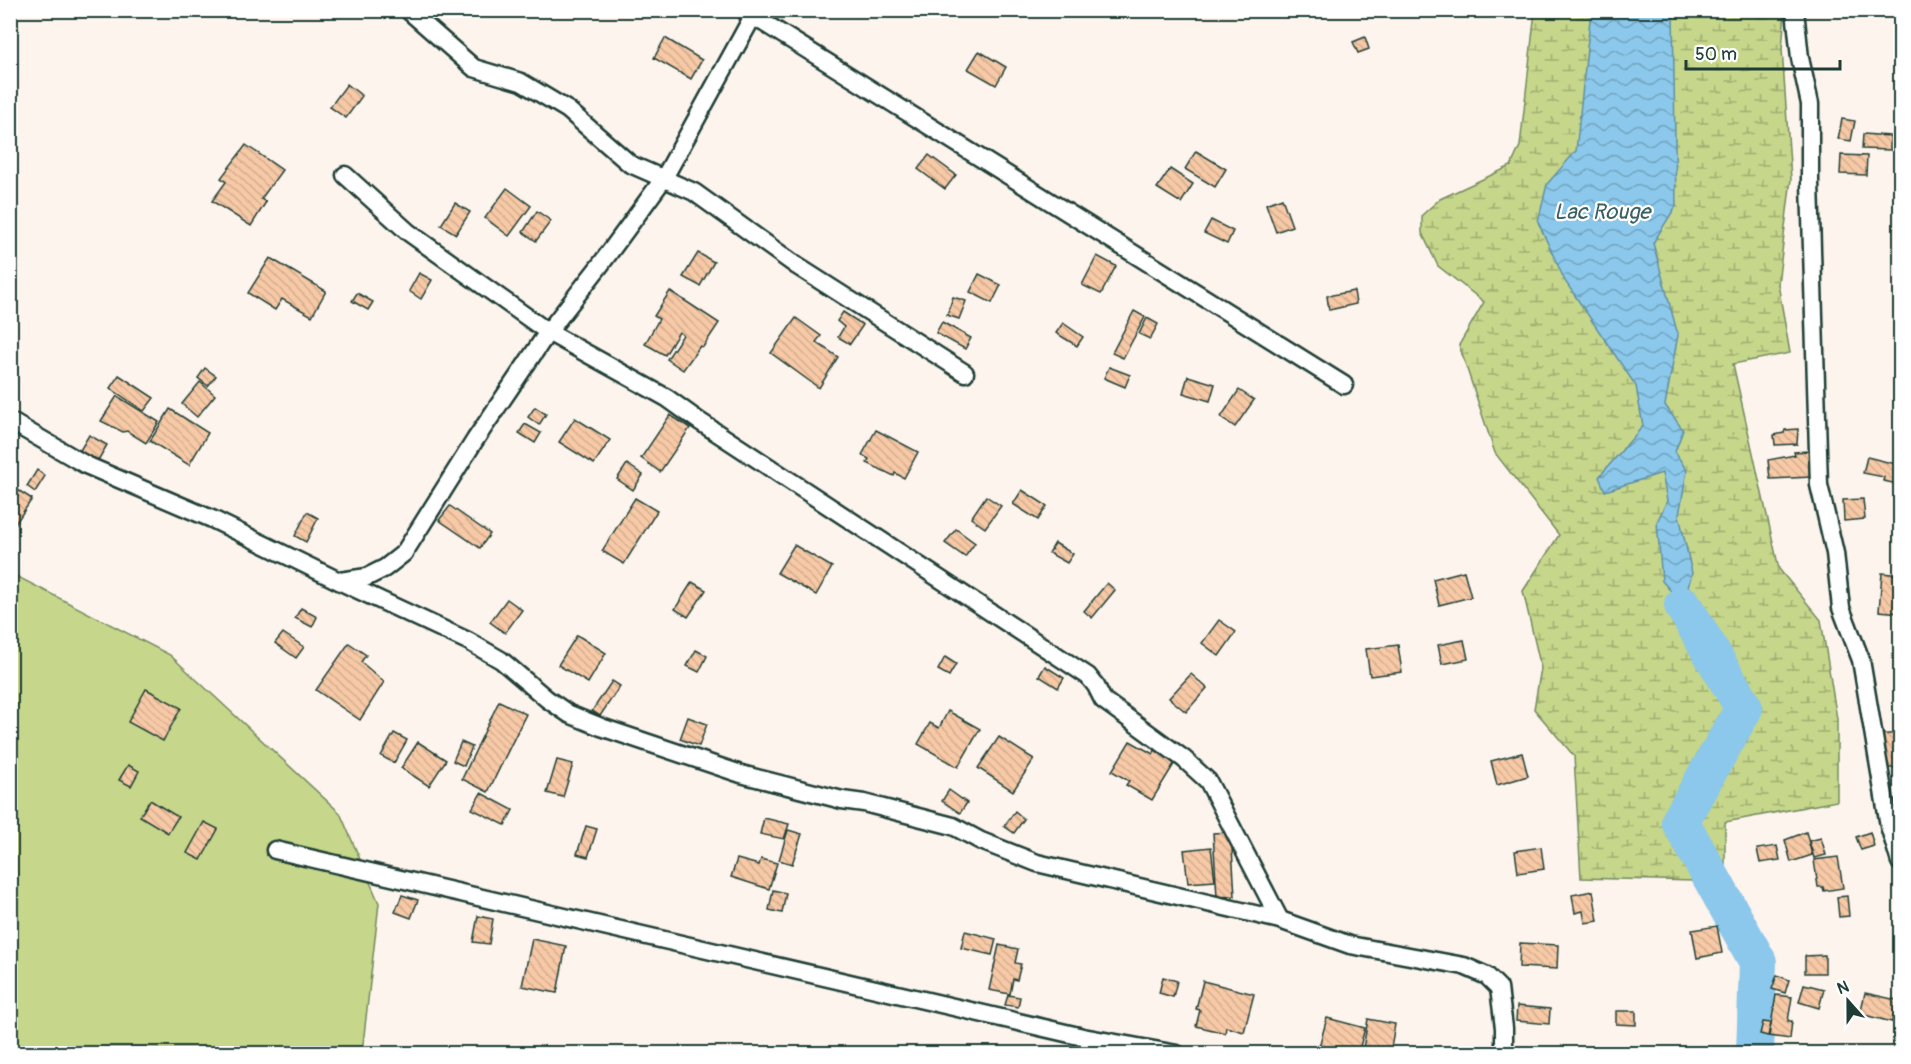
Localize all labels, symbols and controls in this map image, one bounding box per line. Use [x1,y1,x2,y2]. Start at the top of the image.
scale bar [1686,33,1840,71]
text: 50 m [1695,43,1737,66]
water label: Lac Rouge [1554,198,1652,226]
north arrow [1818,971,1878,1031]
text: N [1834,977,1852,999]

